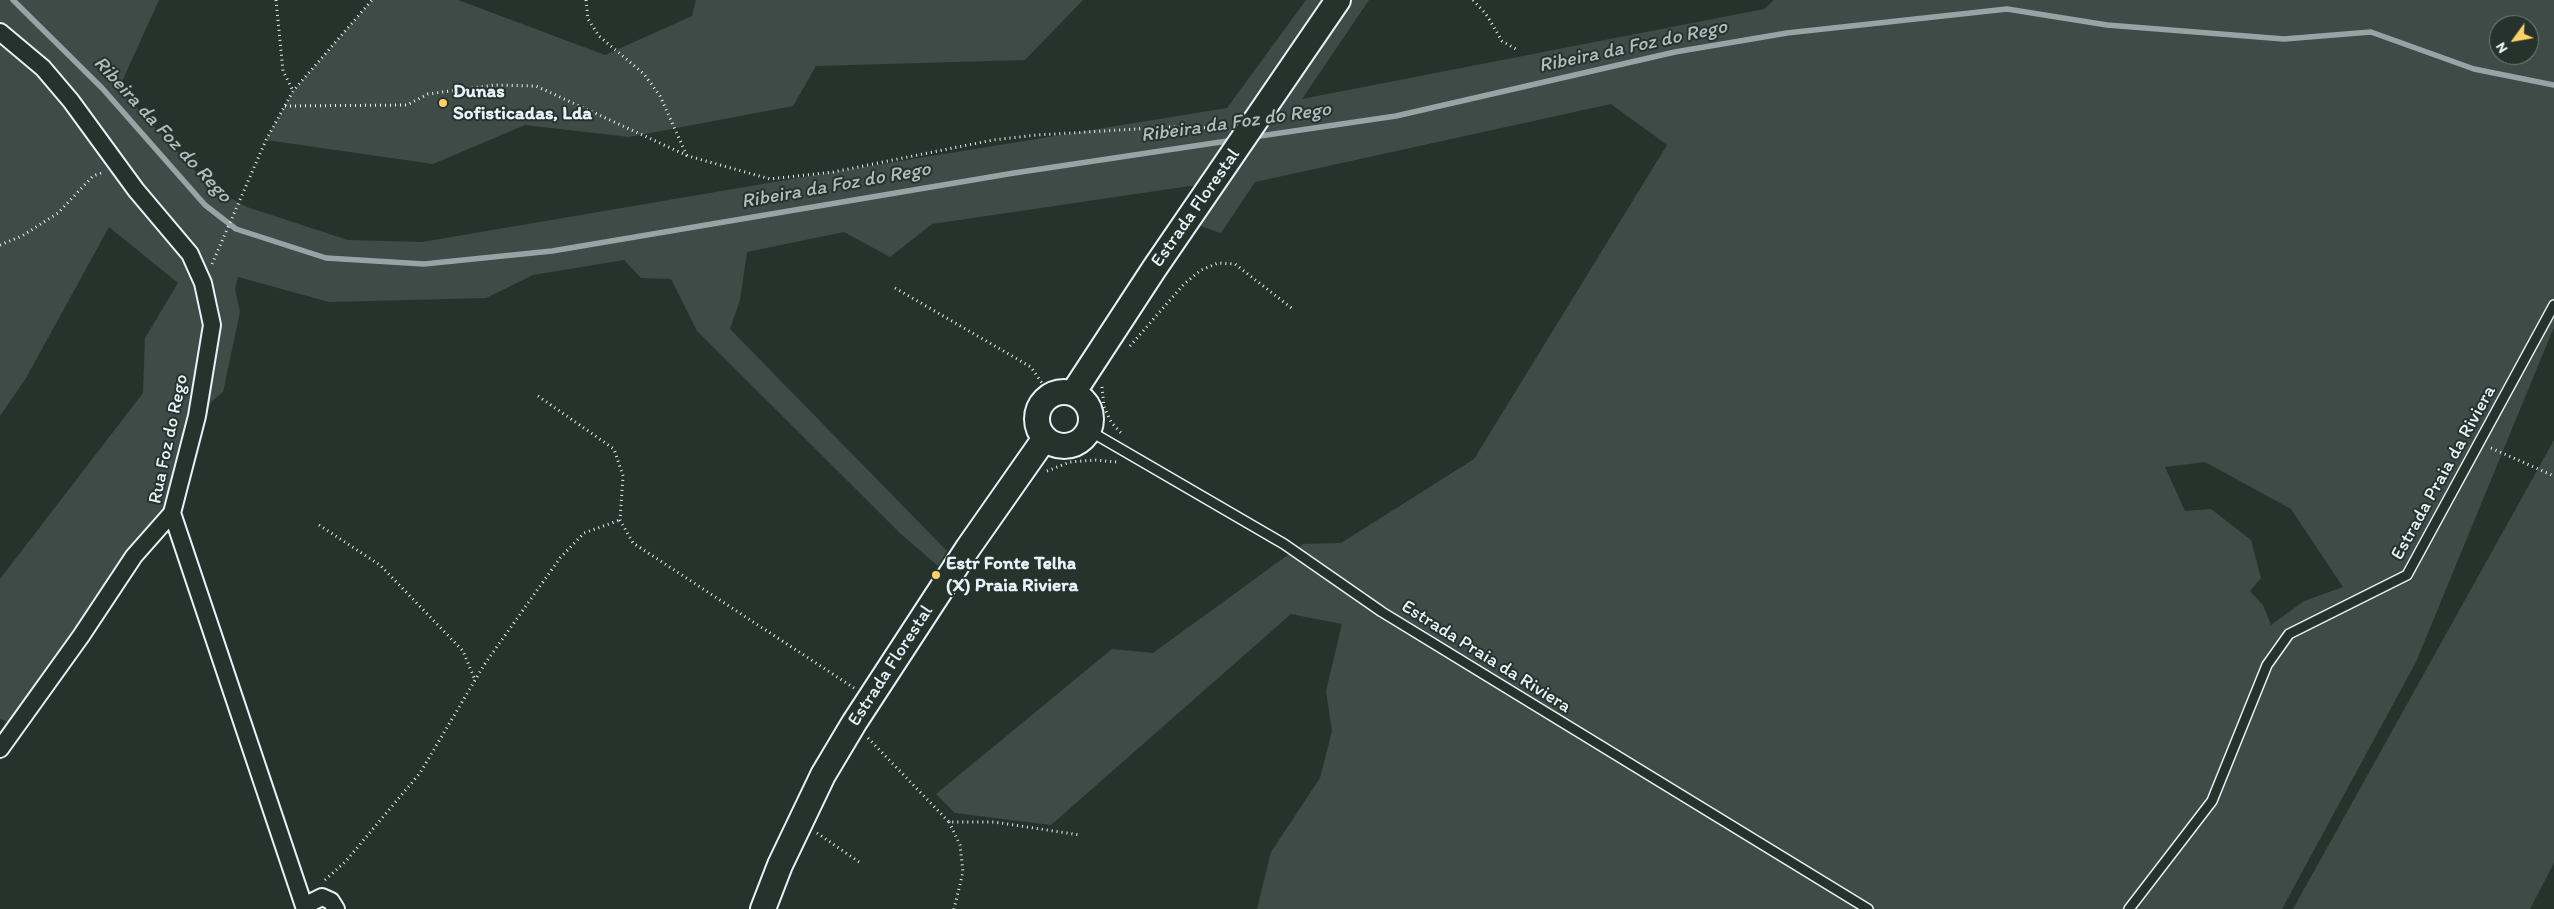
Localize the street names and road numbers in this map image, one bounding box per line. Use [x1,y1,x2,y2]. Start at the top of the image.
street label: Estrada Florestal [1147,144,1245,272]
street label: Rua Foz do Rego [144,372,194,506]
street label: Estrada Praia da Riviera [2387,382,2501,564]
street label: Estrada Praia da Riviera [1397,595,1575,719]
street label: Estrada Florestal [843,601,939,731]

